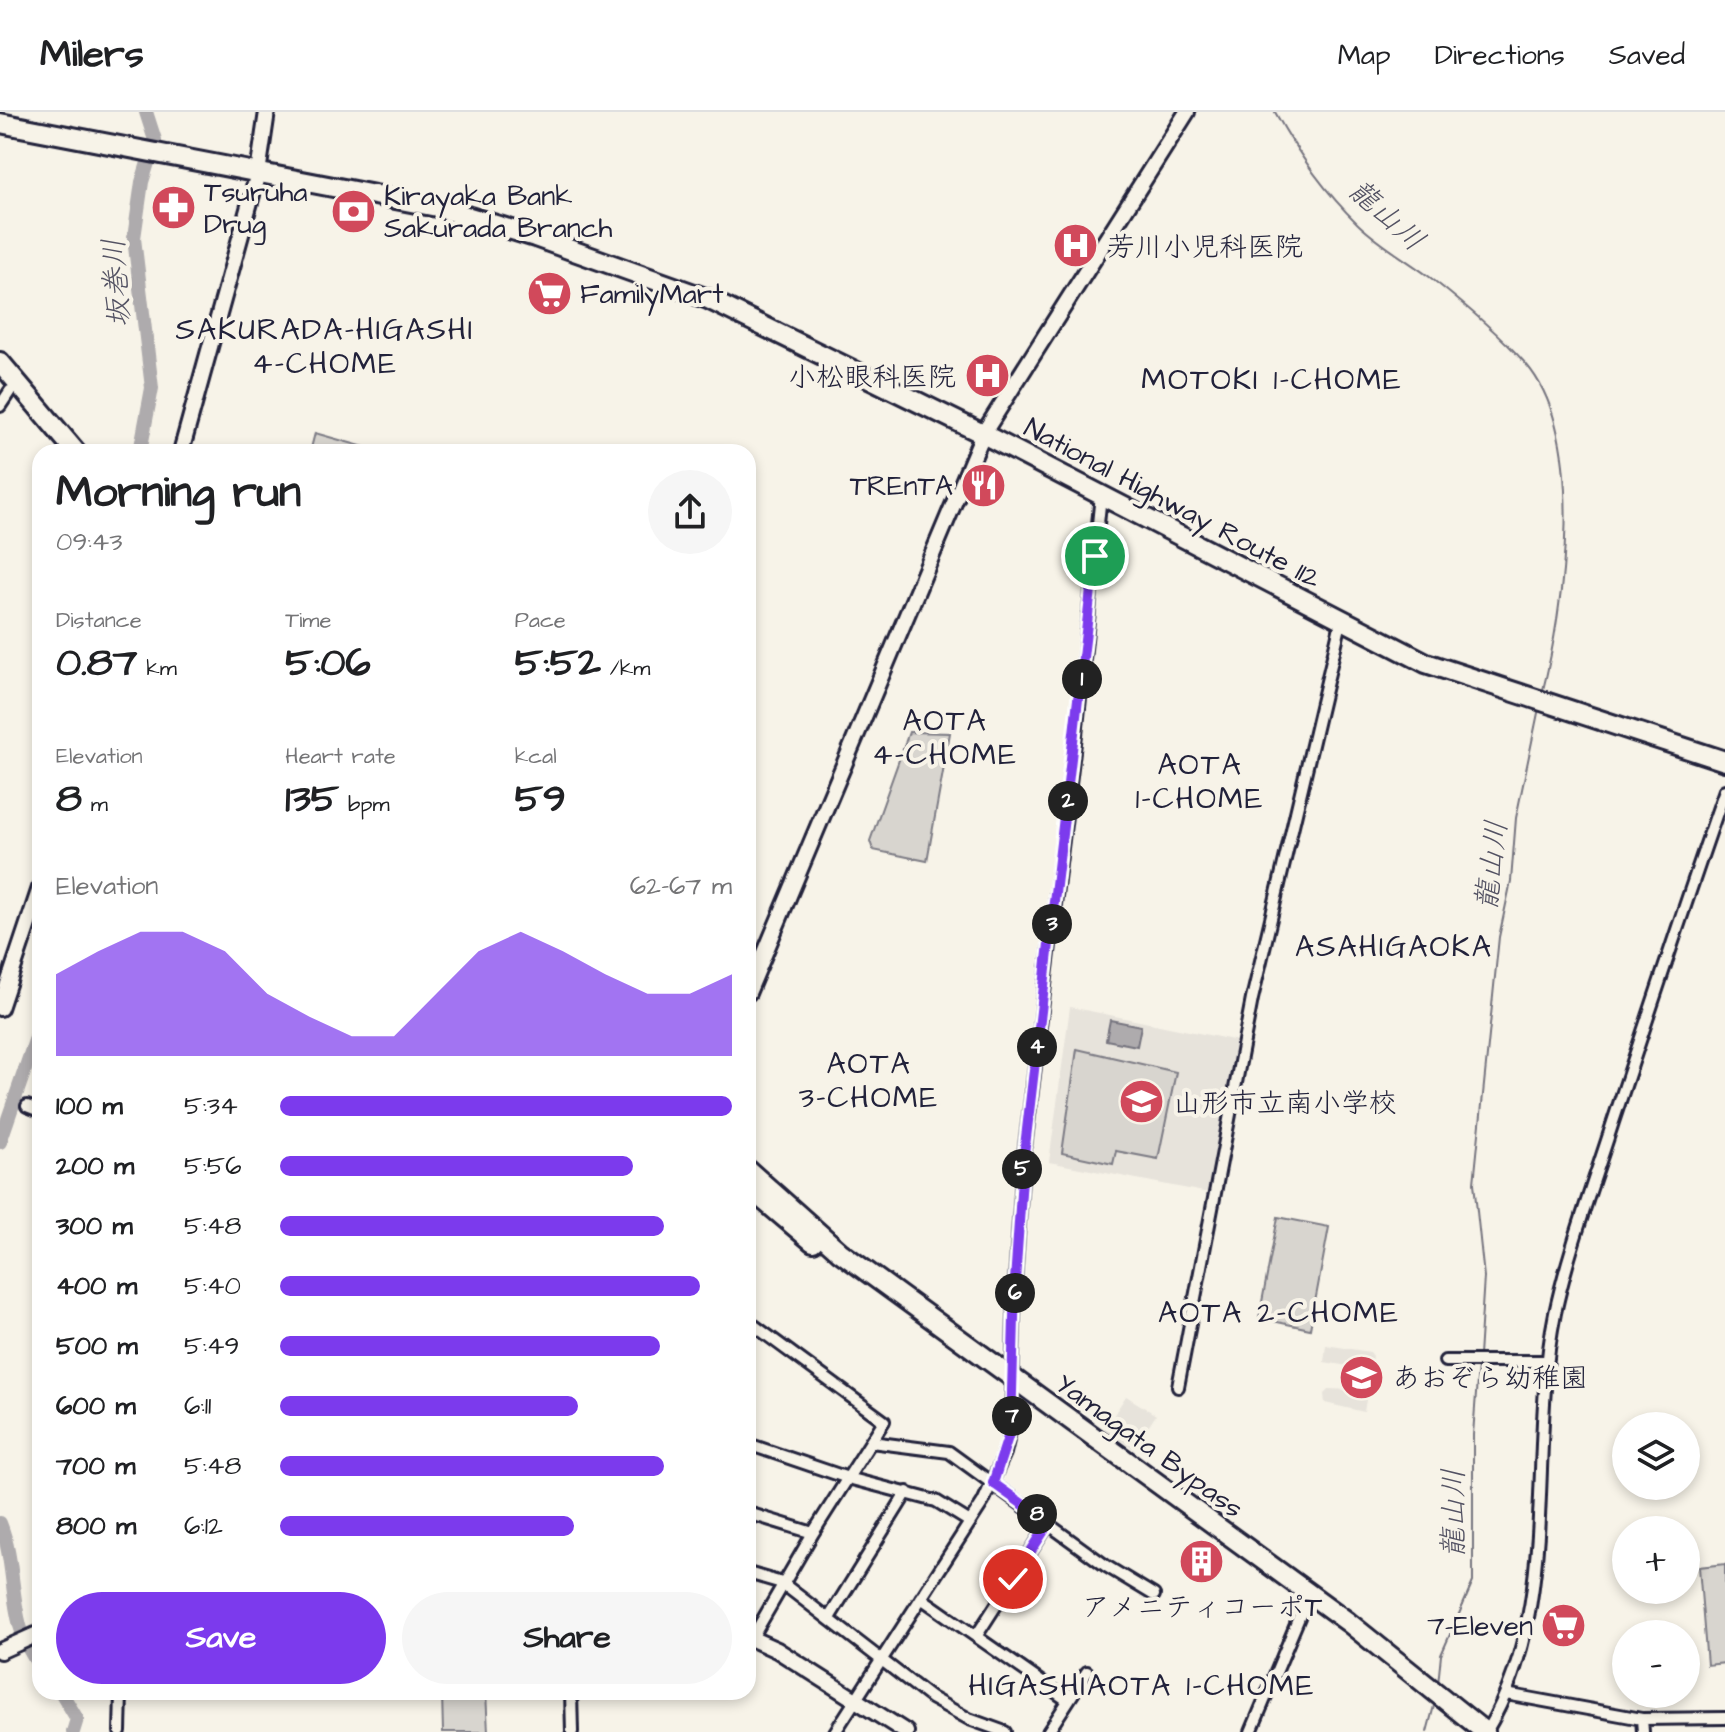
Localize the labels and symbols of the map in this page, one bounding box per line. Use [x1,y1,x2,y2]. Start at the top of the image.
water label: 龍山川 [1339,170,1434,261]
place label: Tsuruha Drug [204,173,308,245]
place label: Kirayaka Bank Sakurada Branch [384,177,612,248]
pharmacy icon: Tsuruha Drug [149,183,197,231]
bank icon: Kirayaka Bank Sakurada Branch [329,187,377,235]
hospital icon: 芳川小児科医院 [1052,222,1100,270]
place label: 芳川小児科医院 [1107,228,1303,267]
water label: 坂巻川 [93,237,141,329]
supermarket icon: FamilyMart [525,269,573,317]
place label: FamilyMart [580,275,724,316]
district label: SAKURADA-HIGASHI 4-CHOME [176,309,474,385]
hospital icon: 小松眼科医院 [963,352,1011,400]
place label: 小松眼科医院 [788,358,956,397]
district label: MOTOKI 1-CHOME [1141,359,1403,401]
street label: National Highway Route 112 [1016,408,1327,600]
restaurant icon: TREnTA [960,461,1008,509]
place label: TREnTA [850,467,953,506]
pin [1061,522,1129,590]
pin: 1 [1062,659,1102,699]
district label: AOTA 4-CHOME [872,700,1018,776]
district label: AOTA 1-CHOME [1135,744,1265,820]
pin: 2 [1048,781,1088,821]
water label: 龍山川 [1466,818,1518,912]
pin: 3 [1032,904,1072,944]
district label: ASAHIGAOKA [1295,926,1493,968]
pin: 4 [1017,1027,1057,1067]
district label: AOTA 3-CHOME [799,1043,939,1119]
school or university icon: 山形市立南小学校 [1118,1078,1166,1126]
place label: 山形市立南小学校 [1173,1084,1397,1123]
pin: 5 [1002,1149,1042,1189]
pin: 6 [995,1273,1035,1313]
district label: AOTA 2-CHOME [1158,1292,1400,1334]
school or university icon: あおぞら幼稚園 [1337,1353,1385,1401]
place label: あおぞら幼稚園 [1392,1359,1588,1398]
street label: Yamagata Bypass [1046,1365,1251,1529]
pin: 7 [992,1396,1032,1436]
water label: 龍山川 [1433,1468,1475,1558]
pin: 8 [1017,1494,1057,1534]
building icon: アメニティコーポT [1178,1537,1226,1585]
pin [979,1545,1047,1613]
place label: アメニティコーポT [1082,1588,1323,1627]
supermarket icon: 7-Eleven [1540,1601,1588,1649]
place label: 7-Eleven [1427,1607,1533,1646]
district label: HIGASHIAOTA 1-CHOME [968,1665,1316,1707]

